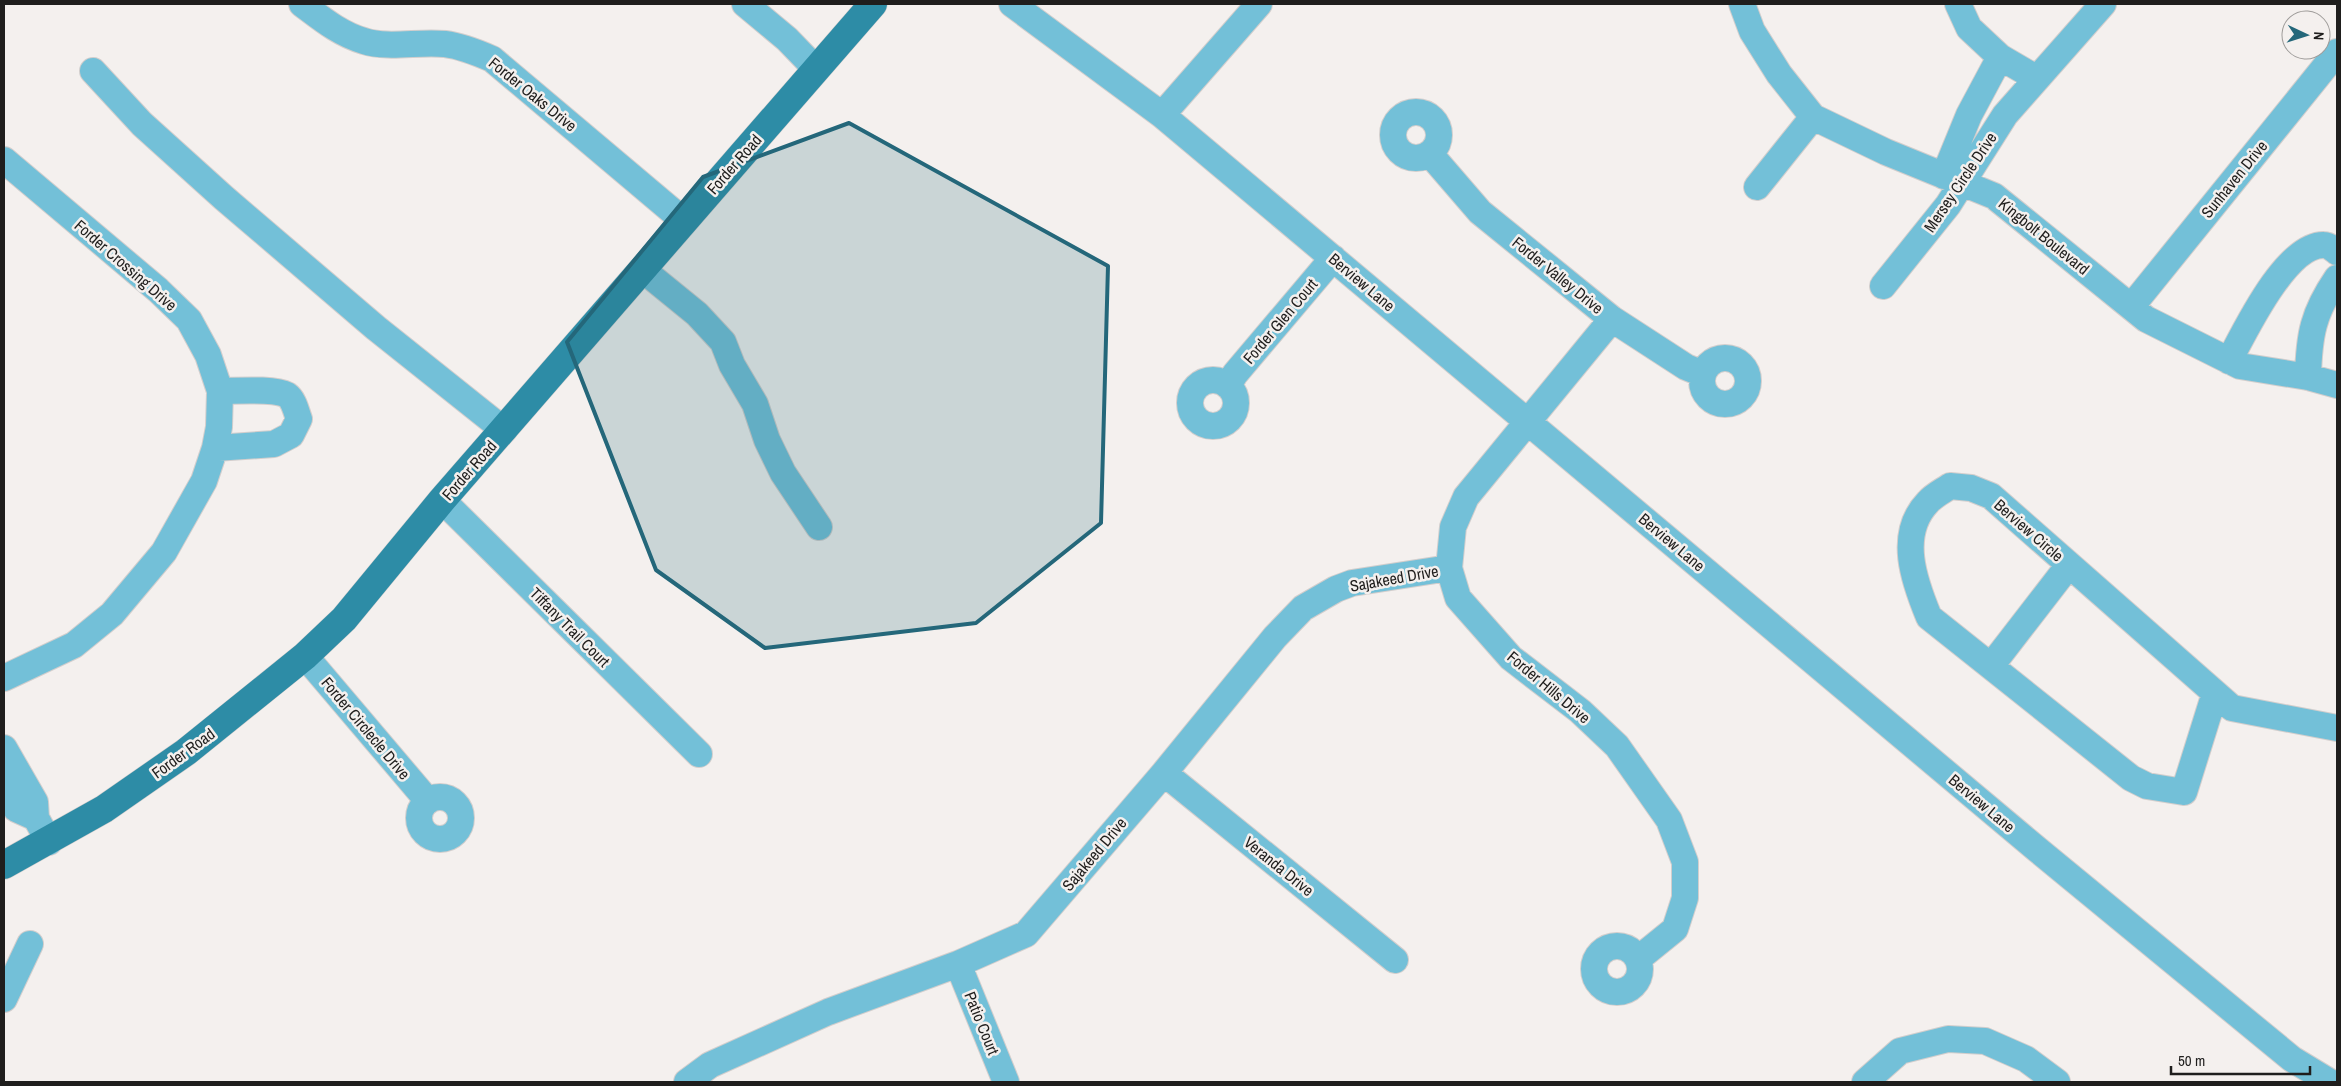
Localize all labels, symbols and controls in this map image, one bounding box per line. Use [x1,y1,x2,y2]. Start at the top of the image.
north arrow [2281,10,2331,60]
text: N [2310,31,2328,41]
street label: Forder Oaks Drive [484,52,582,136]
street label: Mersey Circle Drive [1918,128,2002,236]
street label: Forder Road [702,129,766,199]
street label: Sunhaven Drive [2196,136,2272,222]
street label: Kingbolt Boulevard [1994,193,2094,279]
street label: Forder Crossing Drive [70,214,182,316]
street label: Forder Valley Drive [1508,231,1608,319]
street label: Berview Lane [1324,248,1400,316]
street label: Forder Glen Court [1238,273,1322,368]
street label: Forder Road [437,435,501,505]
street label: Berview Circle [1990,494,2068,566]
street label: Berview Lane [1634,508,1710,576]
street label: Sajakeed Drive [1348,559,1440,597]
street label: Tiffany Trail Court [525,582,615,672]
street label: Forder Hills Drive [1503,646,1595,728]
street label: Forder Circlecle Drive [317,672,415,784]
street label: Forder Road [147,723,219,783]
street label: Berview Lane [1944,769,2020,837]
street label: Sajakeed Drive [1057,813,1131,895]
street label: Veranda Drive [1239,831,1319,901]
street label: Patio Court [959,988,1005,1058]
scale bar [2171,1044,2310,1076]
text: 50 m [2178,1050,2205,1071]

